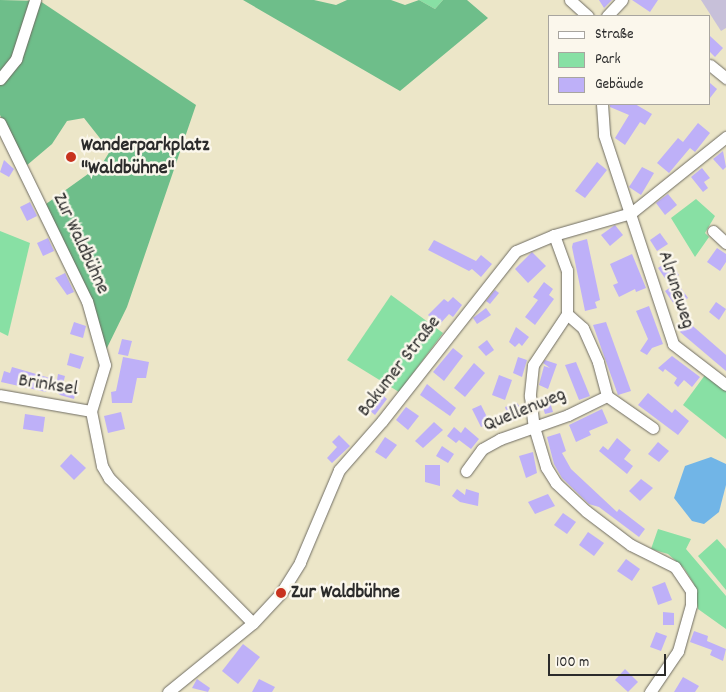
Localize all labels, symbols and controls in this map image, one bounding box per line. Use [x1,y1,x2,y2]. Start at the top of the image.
legend [548,15,711,105]
text: Straße [595,24,633,46]
text: Park [595,49,621,71]
text: Gebäude [595,74,643,96]
place label: Wanderparkplatz "Waldbühne" [81,134,209,181]
marker: Wanderparkplatz "Waldbühne" [65,151,77,163]
street label: Zur Waldbühne [46,190,114,298]
street label: Alruneweg [651,248,699,332]
street label: Bakumer Straße [353,312,447,422]
street label: Brinksel [17,369,79,403]
street label: Quellenweg [480,384,570,438]
place label: Zur Waldbühne [291,581,400,605]
marker: Zur Waldbühne [275,587,287,599]
scale bar [551,644,668,676]
text: 100 m [556,652,589,674]

